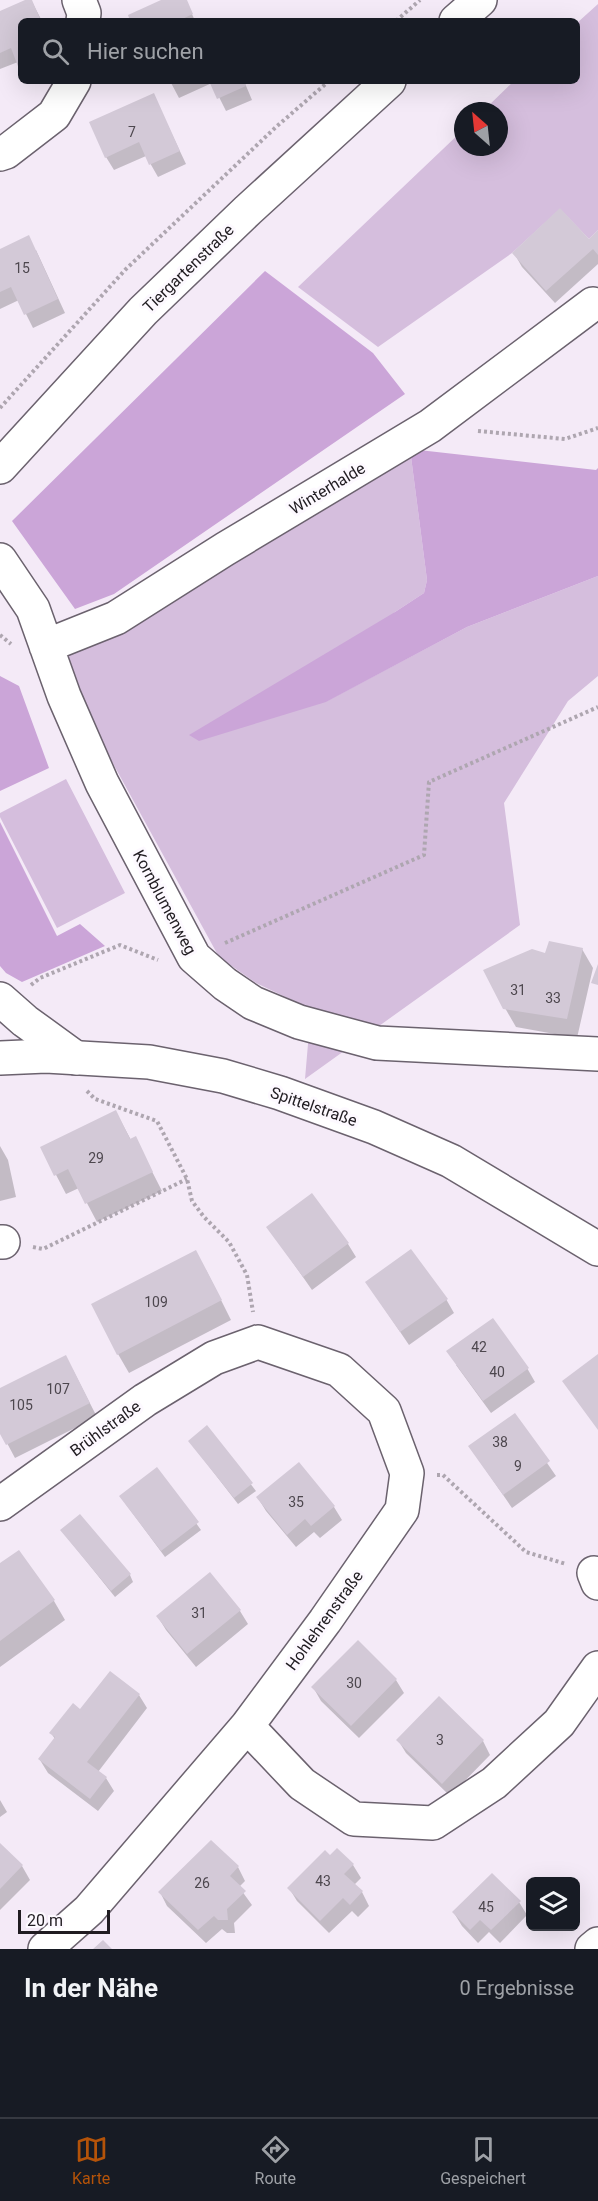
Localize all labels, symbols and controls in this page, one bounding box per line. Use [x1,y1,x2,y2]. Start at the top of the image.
search box [18,18,580,84]
icon: search [39,35,72,68]
text: Hier suchen [87,39,204,64]
north arrow [454,102,508,156]
house number: 7 [128,124,136,140]
street label: Tiergartenstraße [139,220,238,316]
house number: 15 [14,260,30,276]
street label: Winterhalde [286,458,369,518]
street label: Kornblumenweg [129,847,200,958]
house number: 31 [510,982,526,998]
house number: 33 [545,990,561,1006]
street label: Spittelstraße [268,1083,360,1130]
house number: 29 [88,1150,104,1166]
house number: 109 [144,1294,168,1310]
house number: 42 [471,1339,487,1355]
house number: 40 [489,1364,505,1380]
house number: 107 [46,1381,70,1397]
house number: 105 [9,1397,33,1413]
street label: Brühlstraße [66,1397,144,1460]
house number: 38 [492,1434,508,1450]
house number: 9 [514,1458,522,1474]
house number: 35 [288,1494,304,1510]
street label: Hohlehrenstraße [282,1567,367,1674]
house number: 31 [191,1605,207,1621]
house number: 30 [346,1675,362,1691]
house number: 3 [436,1732,444,1748]
house number: 43 [315,1873,331,1889]
house number: 26 [194,1875,210,1891]
map controls [526,1877,580,1931]
button: layers [526,1877,580,1931]
house number: 45 [478,1899,494,1915]
scale bar [18,1907,110,1934]
text: 20 m [27,1911,63,1930]
text: In der Nähe [24,1973,158,2003]
text: 0 Ergebnisse [460,1976,574,2000]
tab: Karte [72,2133,110,2188]
tab: Route [255,2133,296,2188]
tab: Gespeichert [440,2133,526,2188]

